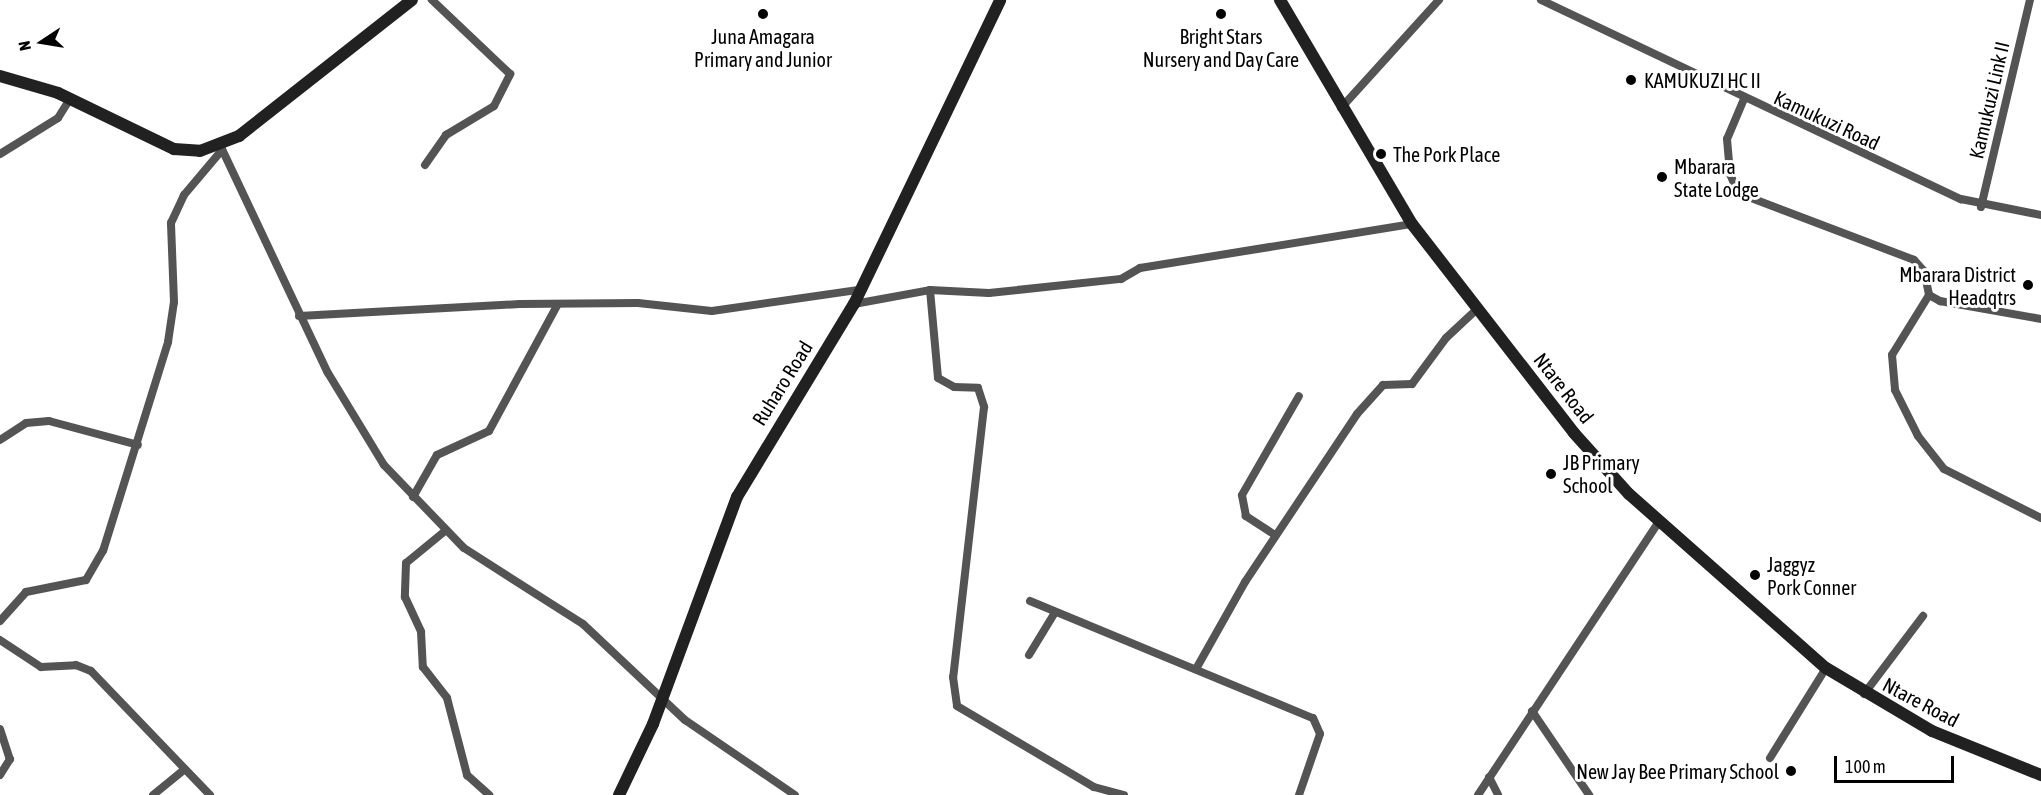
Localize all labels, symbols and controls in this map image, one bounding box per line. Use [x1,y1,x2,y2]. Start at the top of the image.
marker: Juna Amagara Primary and Junior [756,7,770,21]
marker: Bright Stars Nursery and Day Care [1214,7,1228,21]
north arrow [12,12,72,72]
place label: Juna Amagara Primary and Junior [694,24,832,71]
place label: Bright Stars Nursery and Day Care [1143,24,1299,71]
text: N [15,39,34,52]
street label: Kamukuzi Link II [1964,39,2014,161]
place label: KAMUKUZI HC II [1644,68,1761,92]
marker: KAMUKUZI HC II [1622,71,1640,89]
street label: Kamukuzi Road [1770,85,1884,155]
place label: The Pork Place [1393,142,1500,166]
marker: The Pork Place [1374,147,1388,161]
place label: Mbarara State Lodge [1674,154,1759,201]
marker: Mbarara State Lodge [1655,170,1669,184]
place label: Mbarara District Headqtrs [1899,262,2016,309]
marker: Mbarara District Headqtrs [2021,278,2035,292]
street label: Ruharo Road [747,336,817,430]
street label: Ntare Road [1529,348,1599,428]
place label: JB Primary School [1563,450,1640,497]
marker: JB Primary School [1544,467,1558,481]
place label: Jaggyz Pork Conner [1767,552,1856,599]
marker: Jaggyz Pork Conner [1748,568,1762,582]
street label: Ntare Road [1879,672,1963,732]
scale bar [1837,744,1957,782]
text: 100 m [1845,756,1886,777]
place label: New Jay Bee Primary School [1576,759,1779,783]
marker: New Jay Bee Primary School [1784,764,1798,778]

